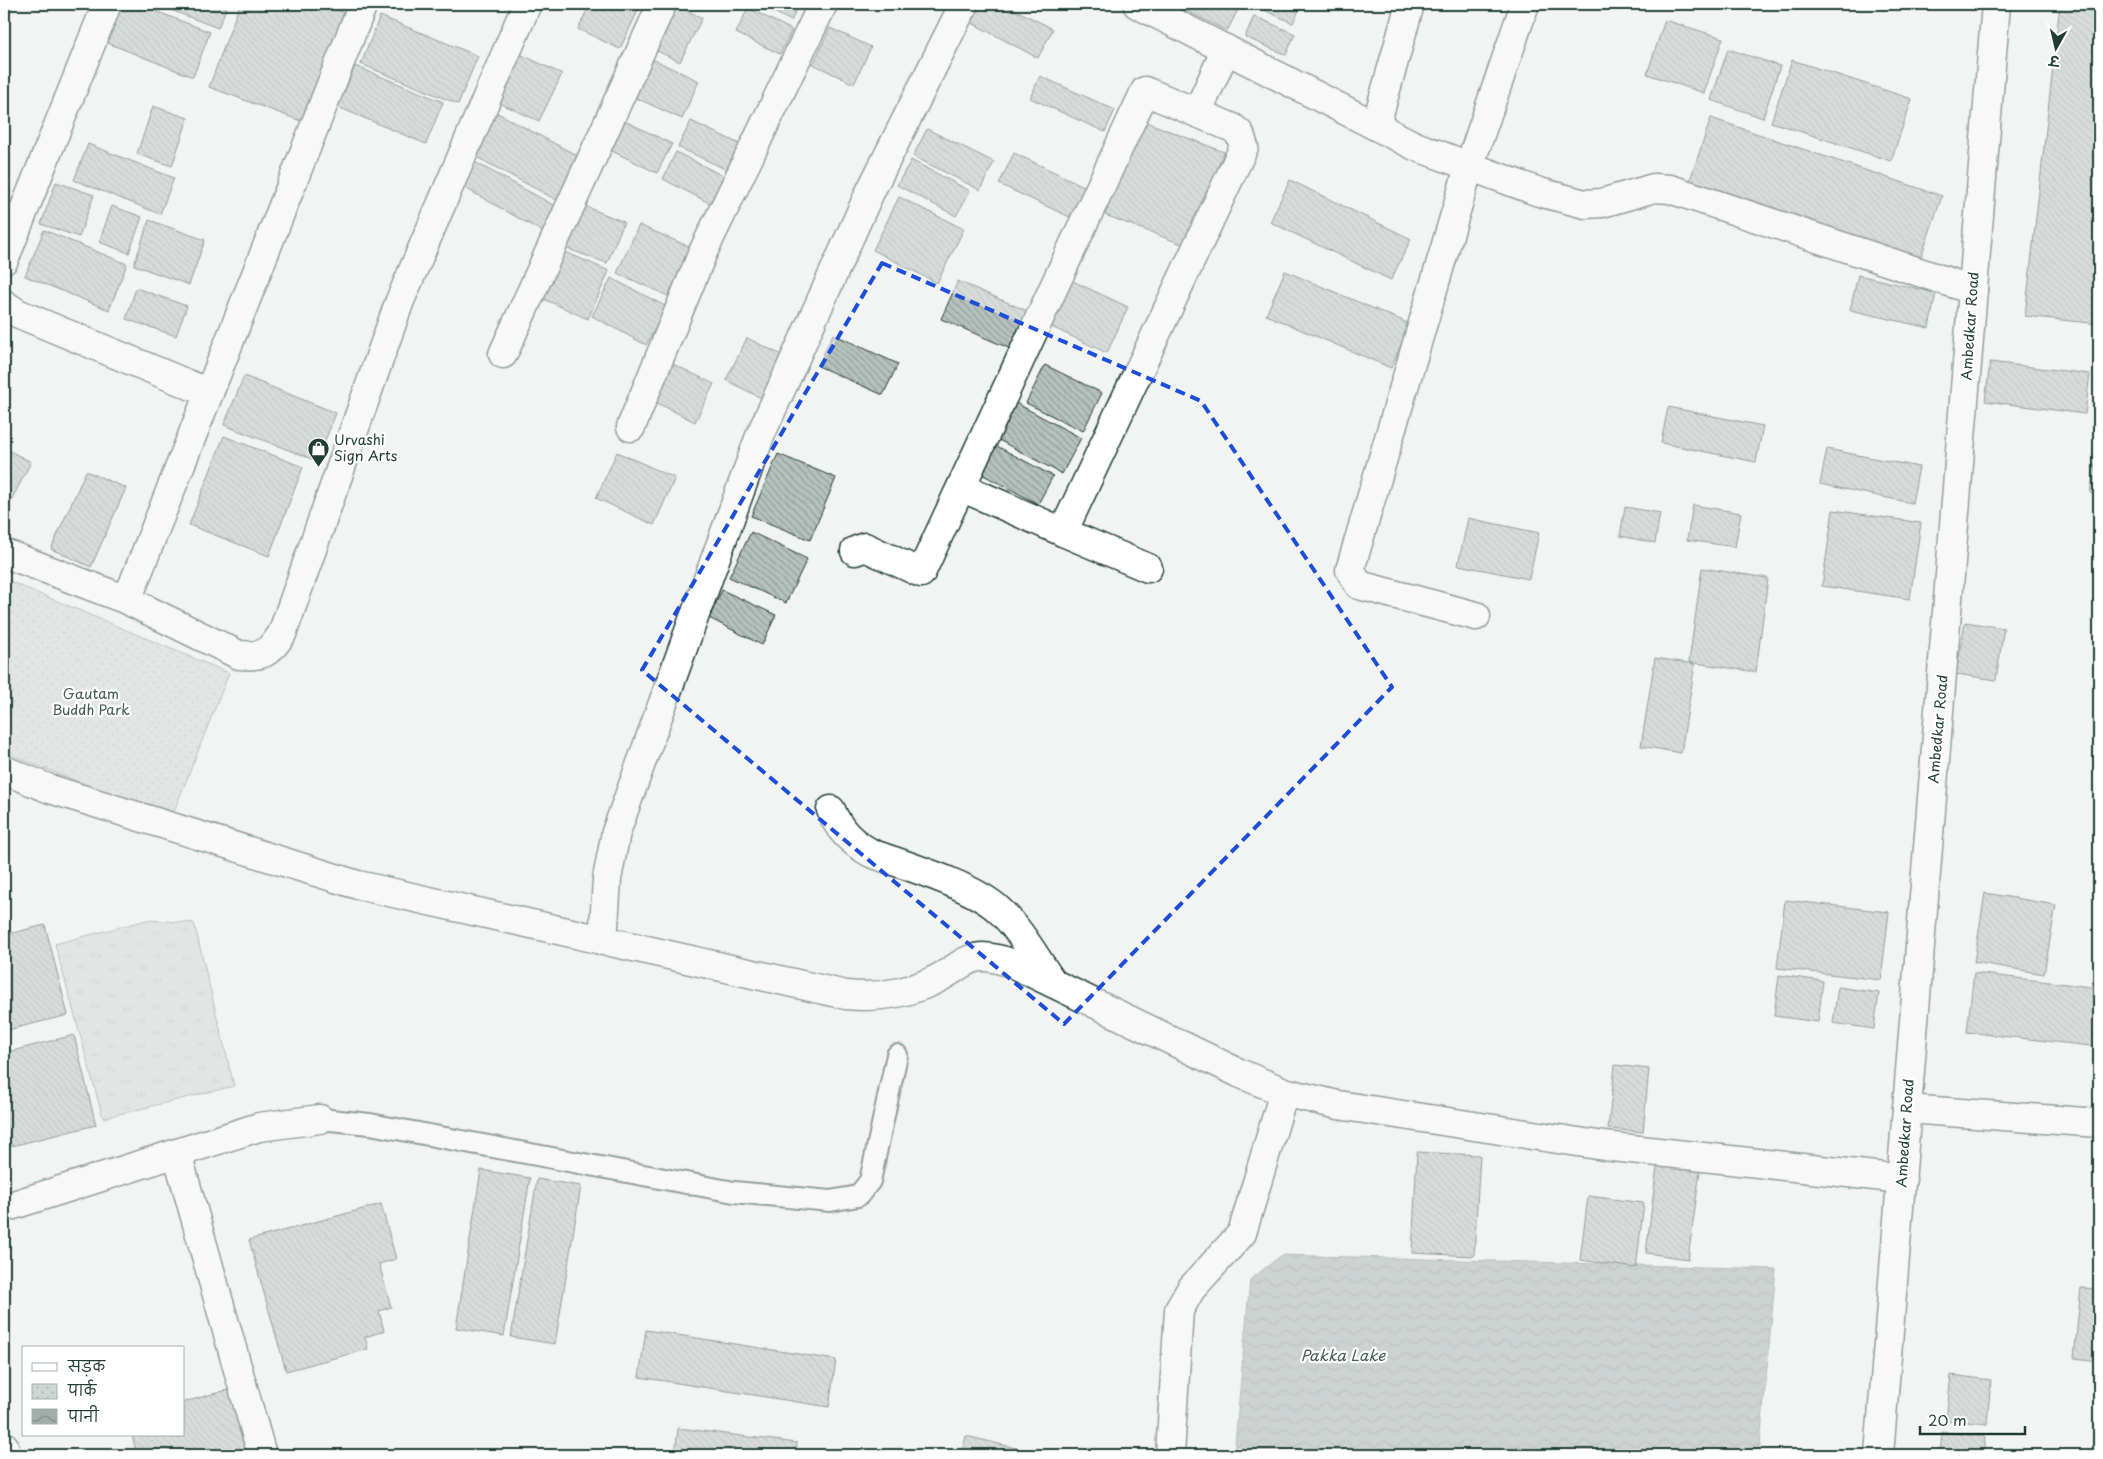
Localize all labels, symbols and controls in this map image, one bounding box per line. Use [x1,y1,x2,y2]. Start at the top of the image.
north arrow [2030,22,2080,72]
text: उ [2046,50,2062,73]
street label: Ambedkar Road [1955,271,1984,381]
place label: Urvashi Sign Arts [334,429,398,466]
shop icon: Urvashi Sign Arts [306,436,330,467]
street label: Ambedkar Road [1922,674,1953,784]
park label: Gautam Buddh Park [52,683,130,720]
street label: Ambedkar Road [1890,1078,1919,1188]
water label: Pakka Lake [1301,1343,1386,1366]
legend [22,1346,185,1436]
text: सड़क [67,1354,106,1377]
text: पार्क [67,1378,98,1401]
text: पानी [67,1404,100,1427]
scale bar [1920,1404,2026,1436]
text: 20 m [1928,1408,1967,1431]

